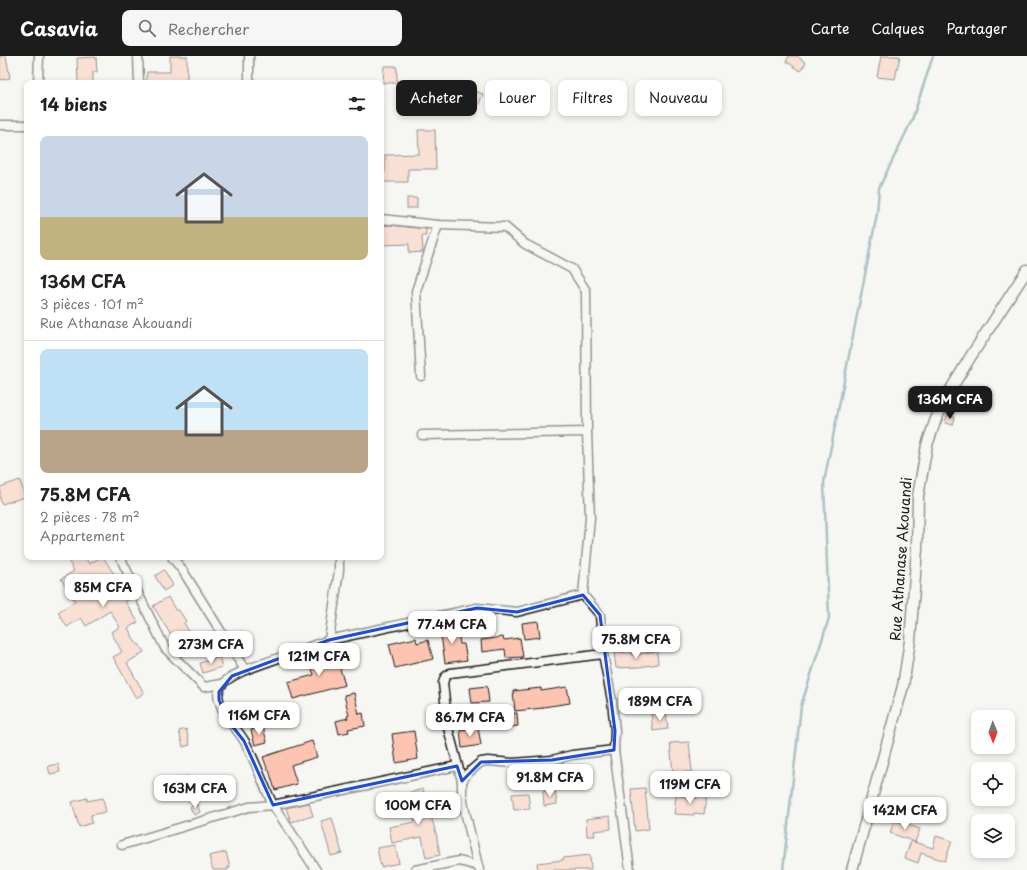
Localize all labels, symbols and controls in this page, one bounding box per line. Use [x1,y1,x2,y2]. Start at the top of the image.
search box [122,10,402,46]
text: Casavia [20,14,98,42]
icon: search [136,17,158,39]
text: Rechercher [168,17,249,40]
text: Carte [811,18,850,39]
text: Calques [872,18,924,39]
text: Partager [946,18,1007,39]
chip: Acheter [396,80,477,116]
chip: Louer [485,80,550,116]
chip: Filtres [558,80,627,116]
chip: Nouveau [635,80,722,116]
text: 14 biens [40,91,107,117]
icon: filters [346,93,368,115]
icon: home [168,162,240,234]
text: 136M CFA [40,268,126,294]
text: 3 pièces · 101 m² [40,294,144,313]
text: Rue Athanase Akouandi [40,313,192,332]
icon: home [168,375,240,447]
pin: 136M CFA [909,386,991,420]
text: 136M CFA [917,389,983,408]
street label: Rue Athanase Akouandi [884,476,917,642]
text: 75.8M CFA [40,481,131,507]
text: 2 pièces · 78 m² [40,507,140,526]
text: Appartement [40,526,125,545]
pin: 85M CFA [66,574,140,608]
text: 85M CFA [74,577,132,596]
pin: 77.4M CFA [406,611,498,645]
text: 77.4M CFA [417,614,487,633]
pin: 75.8M CFA [590,626,682,660]
text: 75.8M CFA [601,629,671,648]
pin: 273M CFA [170,631,252,665]
text: 273M CFA [178,634,244,653]
pin: 121M CFA [278,643,360,677]
text: 121M CFA [288,646,350,665]
pin: 189M CFA [619,688,701,722]
text: 189M CFA [628,691,692,710]
pin: 116M CFA [218,702,300,736]
pin: 86.7M CFA [424,704,516,738]
text: 116M CFA [228,705,290,724]
text: 86.7M CFA [435,707,505,726]
north arrow [971,710,1015,754]
map controls [971,710,1015,858]
button: locate [971,762,1015,806]
pin: 91.8M CFA [504,764,596,798]
text: 91.8M CFA [516,767,584,786]
pin: 119M CFA [649,771,731,805]
text: 119M CFA [659,774,721,793]
pin: 163M CFA [154,775,236,809]
text: 163M CFA [163,778,227,797]
pin: 100M CFA [377,792,459,826]
text: 100M CFA [385,795,451,814]
pin: 142M CFA [864,797,946,831]
text: 142M CFA [873,800,937,819]
button: layers [971,814,1015,858]

